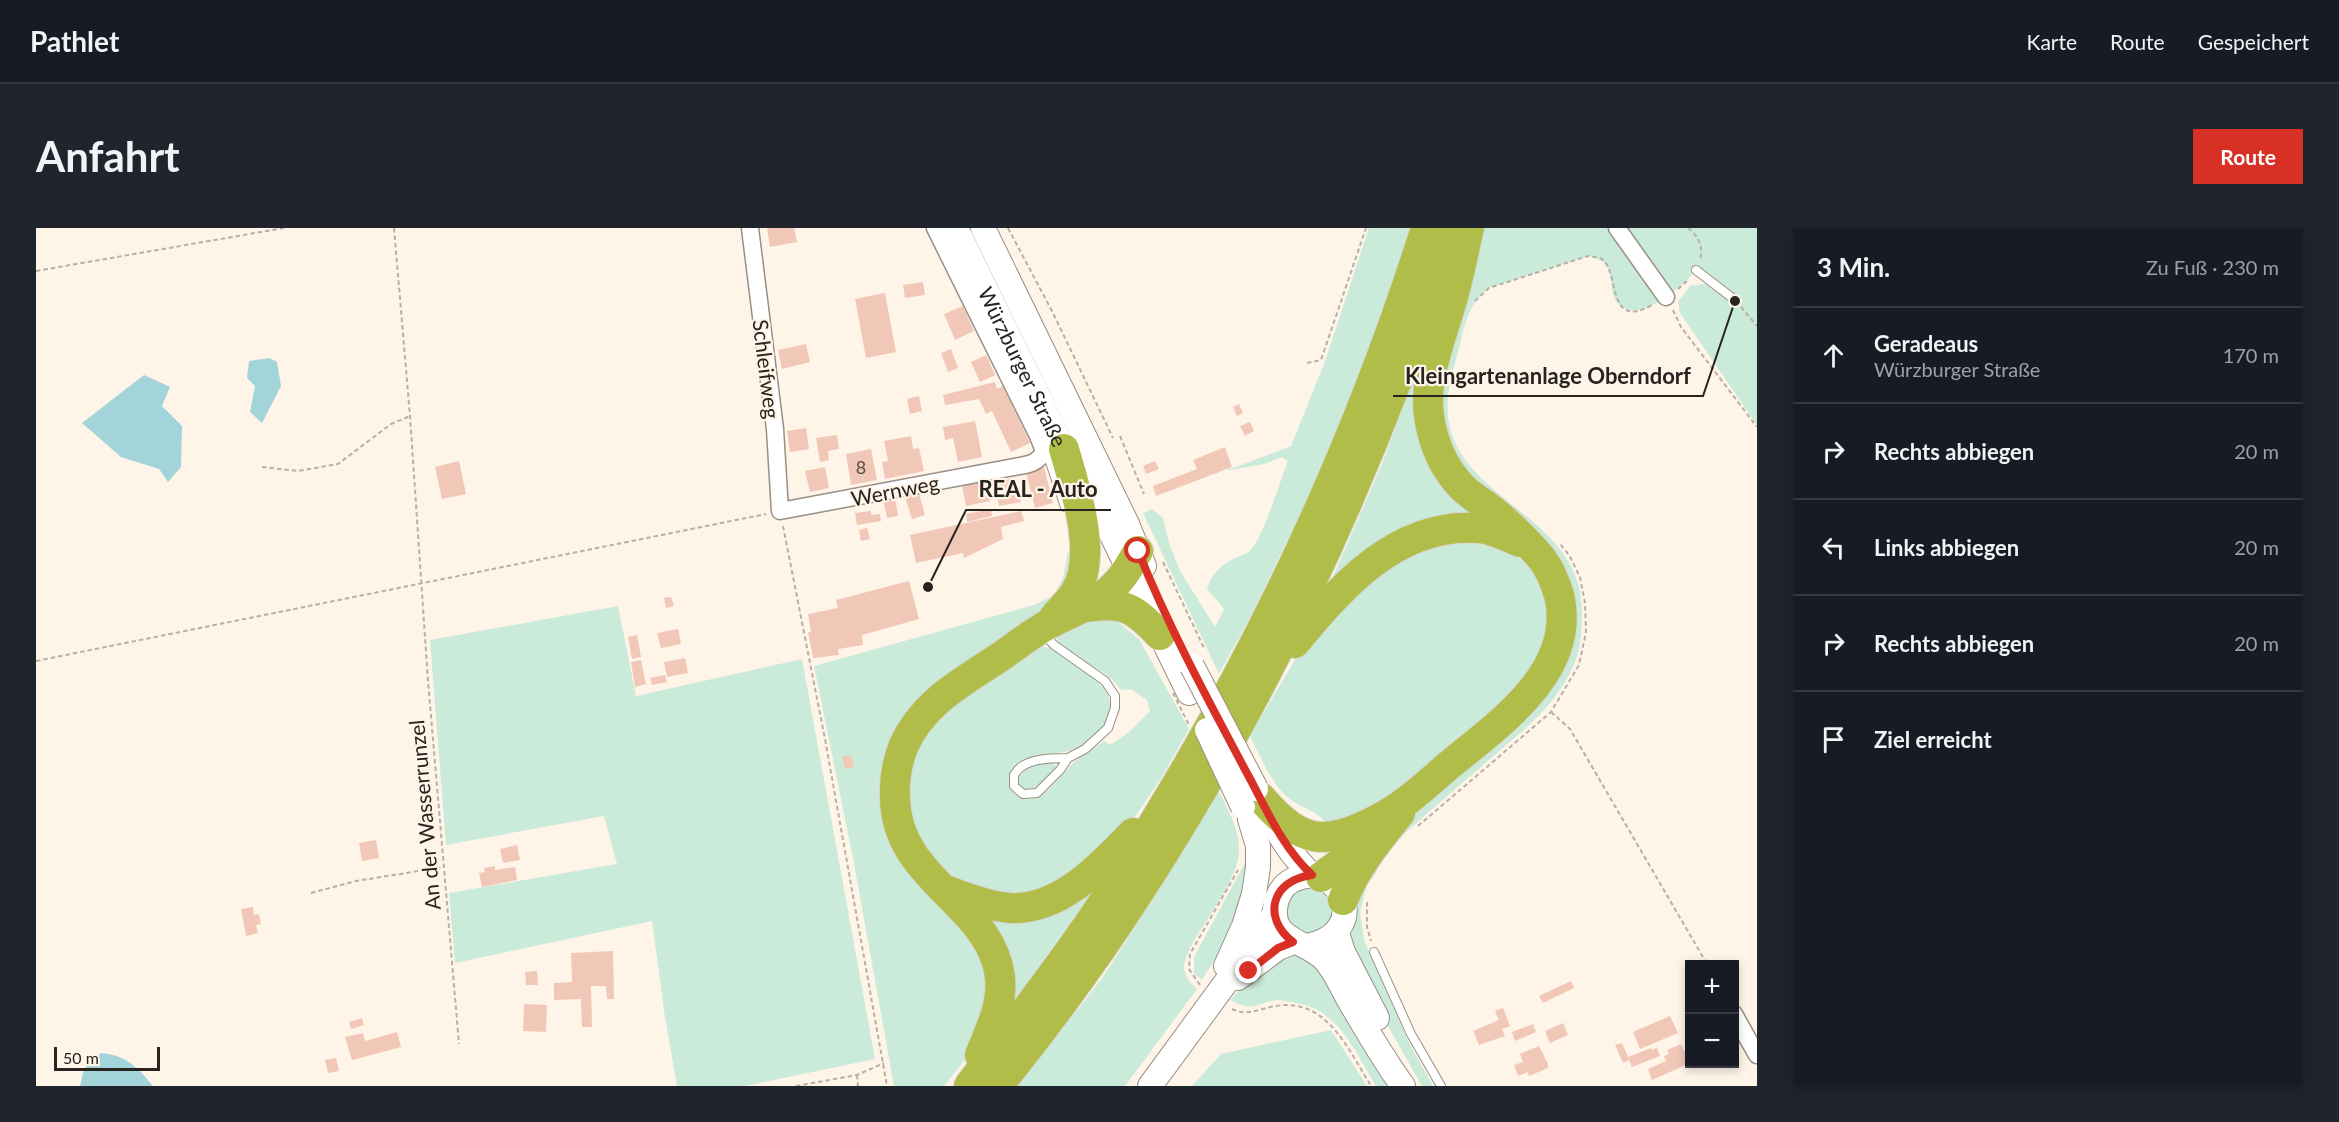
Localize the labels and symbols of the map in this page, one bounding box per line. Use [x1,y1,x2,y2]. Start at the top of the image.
street label: Würzburger Straße [974,282,1073,450]
street label: Schleifweg [749,318,786,420]
callout: Kleingartenanlage Oberndorf [1393,356,1703,396]
text: Kleingartenanlage Oberndorf [1405,362,1691,389]
house number: 8 [856,456,866,478]
street label: Wernweg [849,469,941,511]
callout: REAL - Auto [966,470,1111,510]
text: REAL - Auto [978,475,1098,502]
route start [1124,537,1150,563]
street label: An der Wasserrunzel [403,719,445,911]
route end [1235,957,1261,983]
scale bar [54,1044,160,1072]

